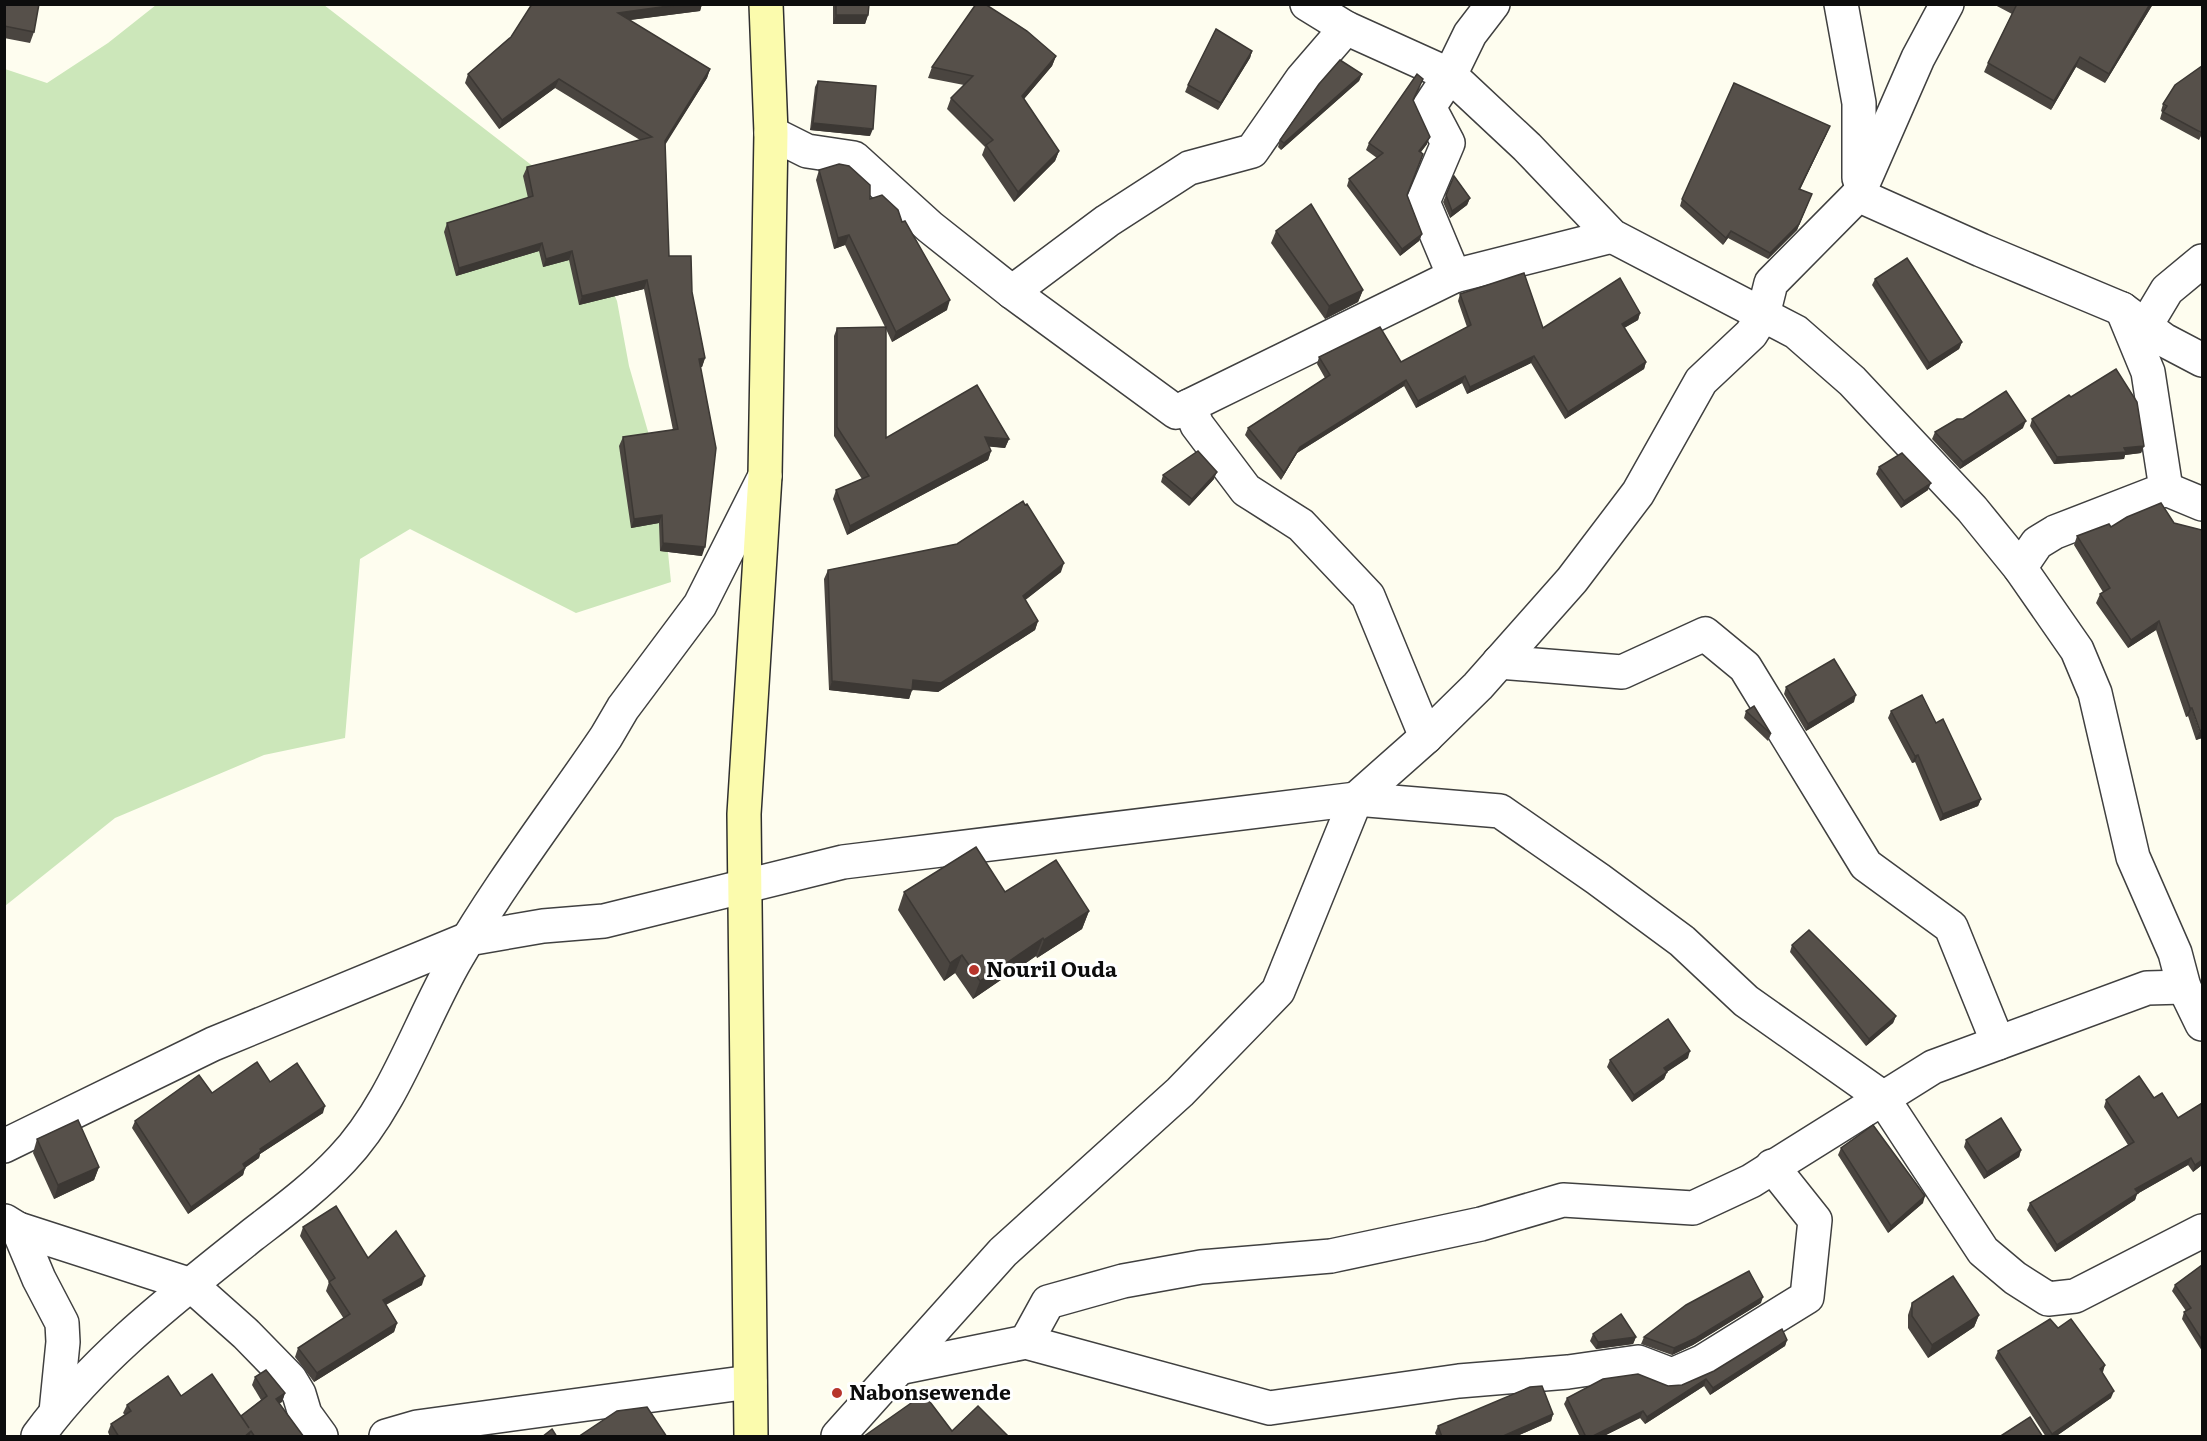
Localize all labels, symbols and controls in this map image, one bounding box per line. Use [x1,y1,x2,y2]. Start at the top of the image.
place label: Nouril Ouda [986,952,1118,983]
marker: Nouril Ouda [967,963,981,977]
place label: Nabonsewende [849,1375,1011,1406]
marker: Nabonsewende [830,1386,844,1400]

